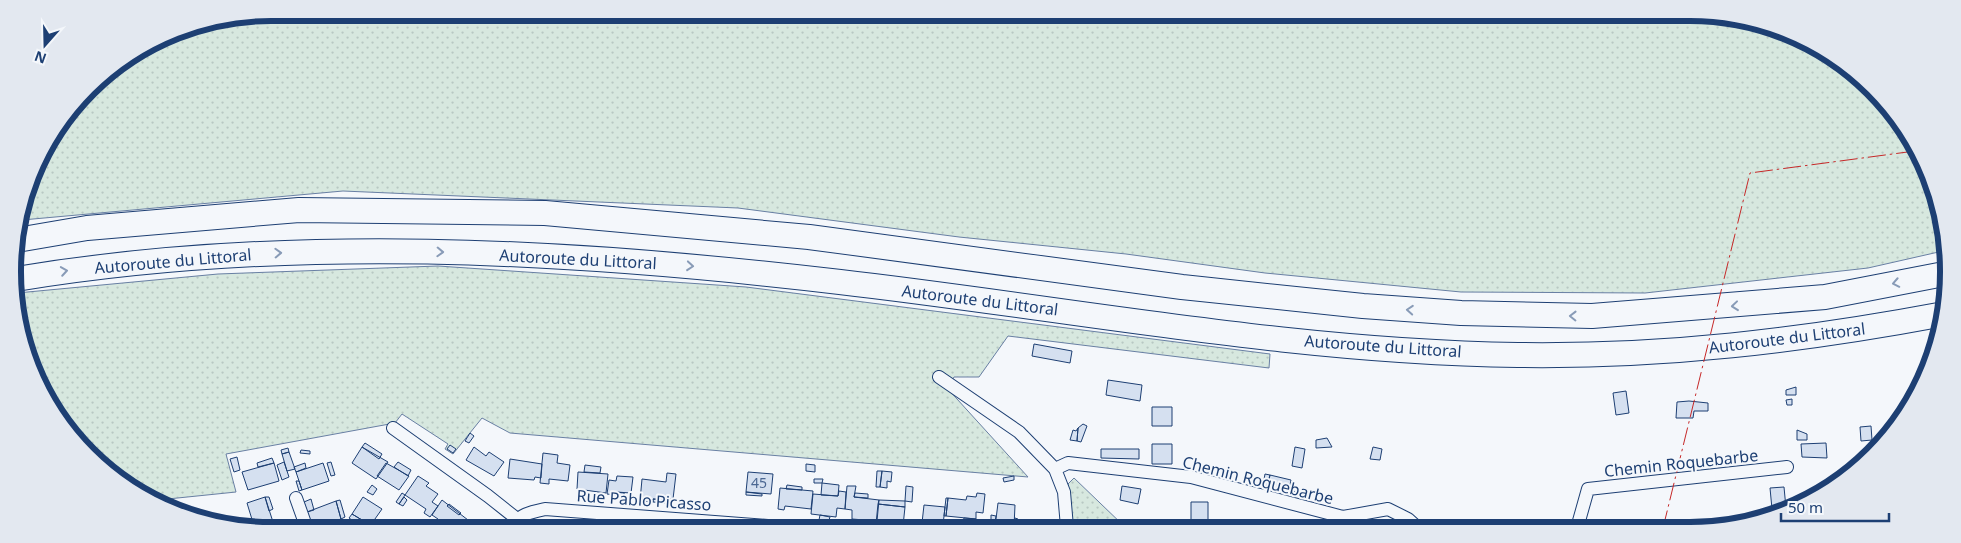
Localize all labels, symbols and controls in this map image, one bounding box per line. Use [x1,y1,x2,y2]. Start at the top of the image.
north arrow [20,20,70,70]
text: N [32,47,49,69]
street label: Autoroute du Littoral [94,243,252,279]
street label: Autoroute du Littoral [499,244,657,274]
one-way arrow [436,247,444,257]
one-way arrow [274,248,282,259]
one-way arrow [686,260,694,271]
one-way arrow [59,267,68,277]
one-way arrow [1891,277,1900,288]
street label: Autoroute du Littoral [901,279,1059,321]
one-way arrow [1731,300,1739,311]
one-way arrow [1406,304,1414,315]
one-way arrow [1569,311,1576,321]
street label: Autoroute du Littoral [1708,317,1866,359]
street label: Autoroute du Littoral [1304,330,1462,362]
street label: Chemin Roquebarbe [1603,444,1759,482]
street label: Chemin Roquebarbe [1180,451,1336,509]
house number: 45 [751,473,767,492]
street label: Rue Pablo Picasso [576,484,712,516]
scale bar [1781,490,1888,522]
text: 50 m [1788,497,1823,517]

